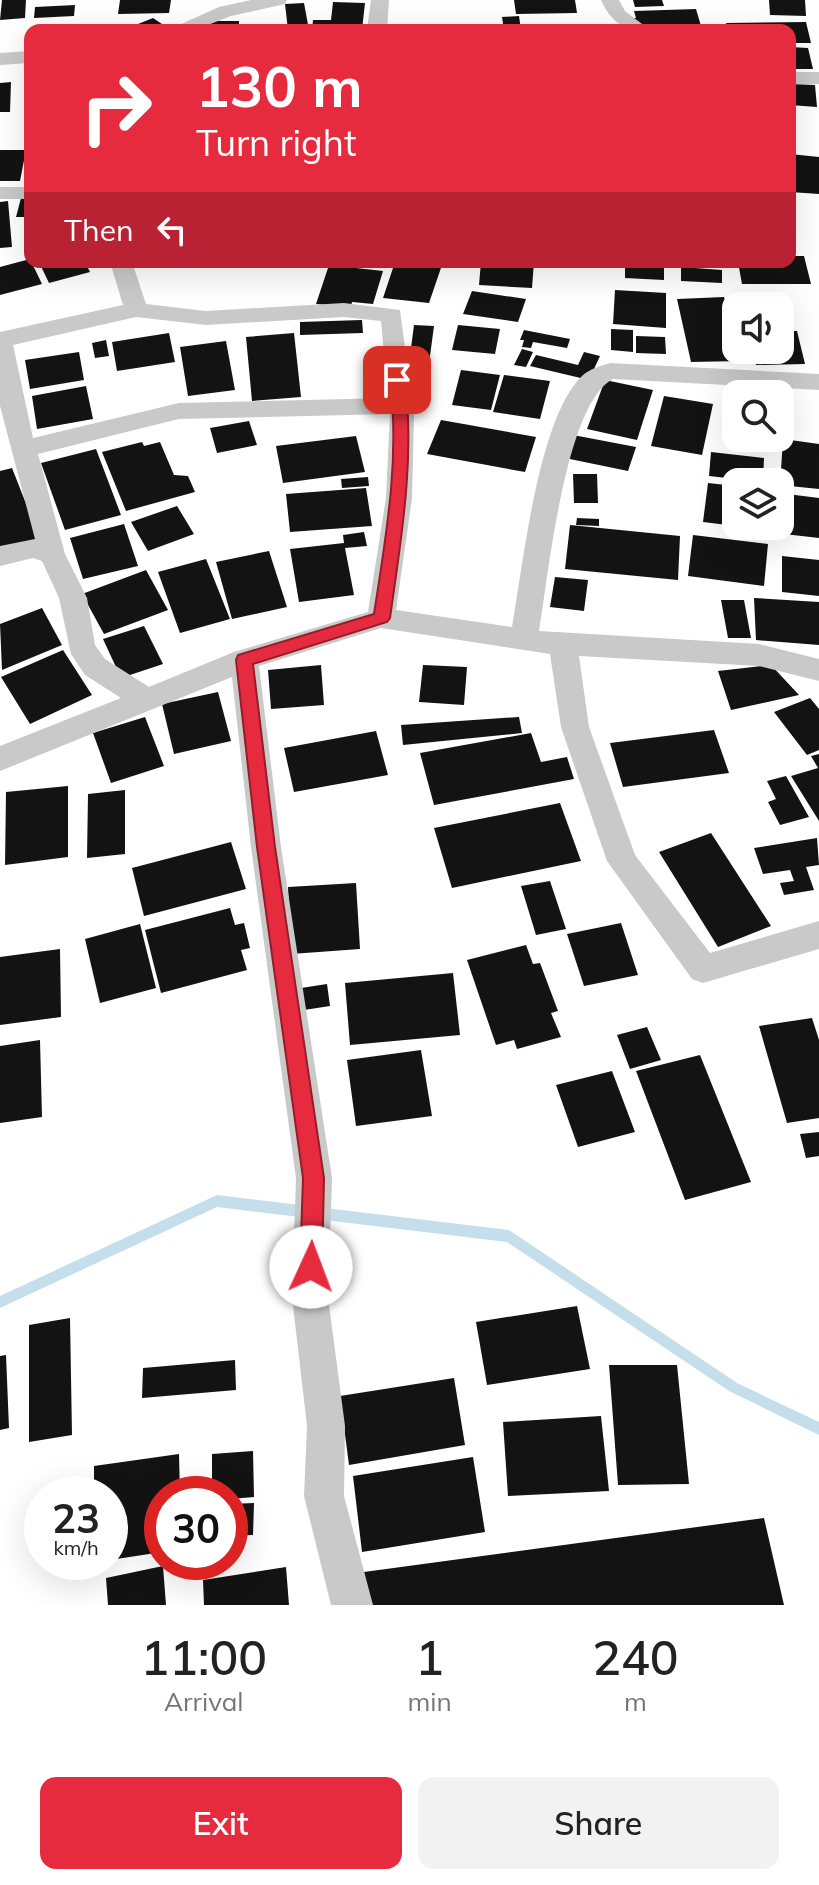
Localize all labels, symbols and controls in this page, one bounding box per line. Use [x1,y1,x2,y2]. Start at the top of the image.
text: 130 m [196,51,363,121]
icon: right [64,56,168,160]
text: Turn right [196,120,357,165]
icon: left [150,208,194,252]
text: Then [64,211,134,249]
map controls [722,292,794,540]
button: sound [722,292,794,364]
pin [363,346,431,414]
icon: arrive [375,358,419,402]
button: search [722,380,794,452]
button: layers [722,468,794,540]
position arrow [269,1225,353,1309]
speed limit sign: 30 [144,1476,248,1580]
text: 23 [52,1493,100,1543]
text: km/h [53,1535,99,1560]
text: 11:00 [140,1627,267,1687]
text: 1 [415,1627,444,1687]
text: 240 [592,1627,679,1687]
text: Arrival [164,1685,243,1718]
text: min [407,1685,452,1718]
text: m [624,1685,647,1718]
button: Exit [40,1777,402,1869]
button: Share [418,1777,779,1869]

